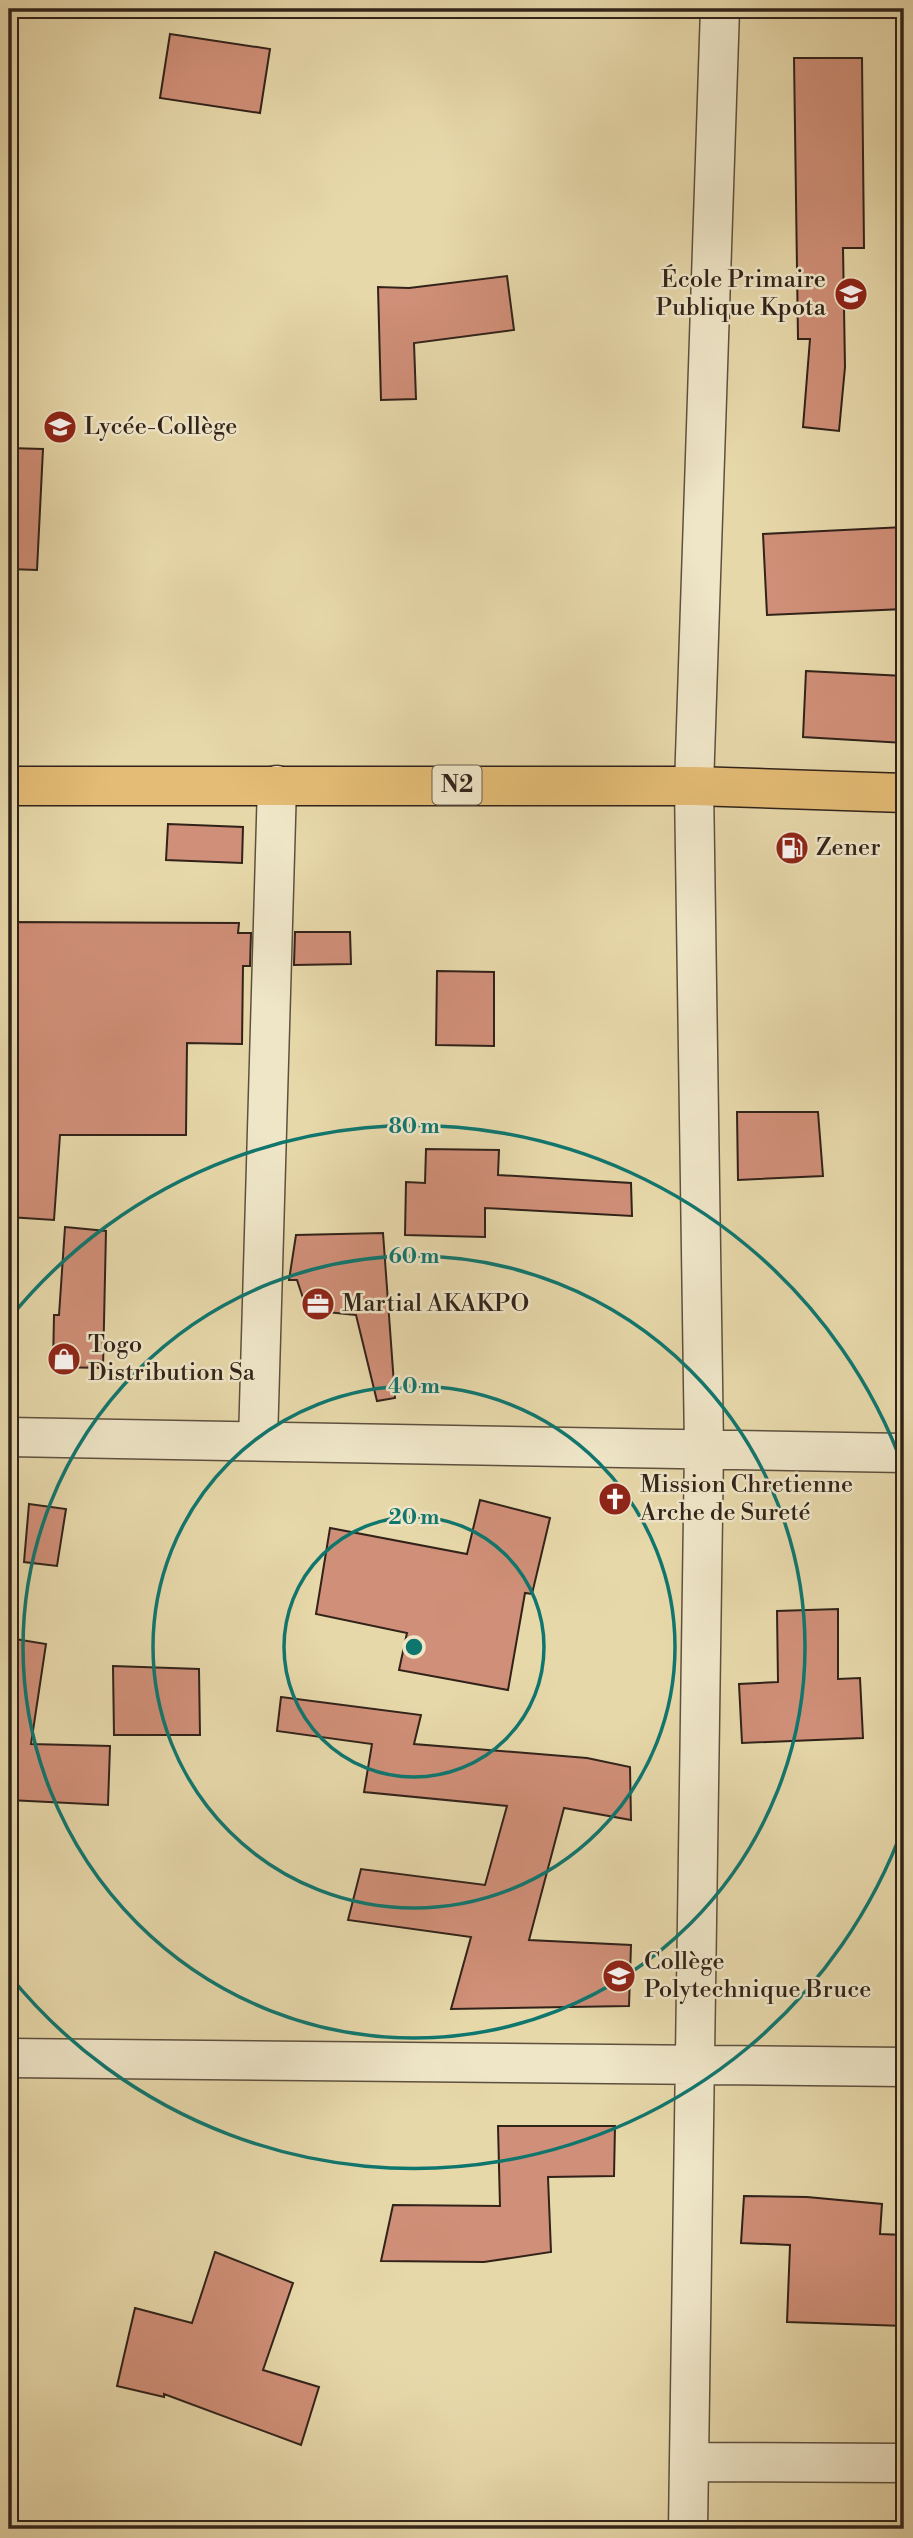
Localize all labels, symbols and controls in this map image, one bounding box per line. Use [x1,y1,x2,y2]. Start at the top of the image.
place label: École Primaire Publique Kpota [656,264,827,323]
school or university icon: École Primaire Publique Kpota [832,275,870,313]
school or university icon: Lycée-Collège [41,408,79,446]
place label: Lycée-Collège [84,412,237,442]
road number: N2 [433,765,482,804]
fuel station icon: Zener [773,829,811,867]
place label: Zener [816,833,881,863]
text: 80 m [388,1114,440,1140]
text: 60 m [389,1244,439,1270]
office icon: Martial AKAKPO [299,1285,337,1323]
place label: Martial AKAKPO [342,1289,529,1319]
place label: Togo Distribution Sa [88,1330,256,1388]
shop icon: Togo Distribution Sa [45,1340,83,1378]
text: 40 m [388,1374,440,1400]
place label: Mission Chretienne Arche de Sureté [639,1470,853,1528]
church icon: Mission Chretienne Arche de Sureté [596,1480,634,1518]
text: 20 m [389,1505,439,1531]
centre of rings [402,1635,426,1659]
place label: Collège Polytechnique Bruce [644,1947,871,2005]
school or university icon: Collège Polytechnique Bruce [600,1957,638,1995]

